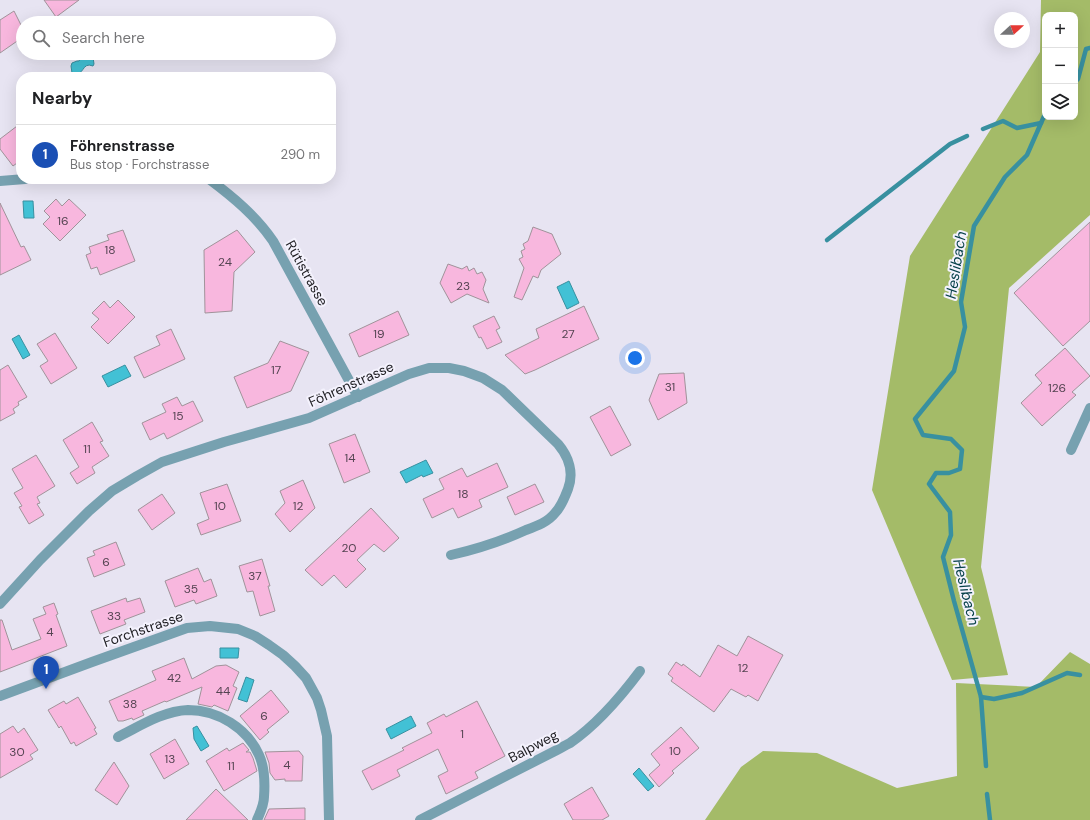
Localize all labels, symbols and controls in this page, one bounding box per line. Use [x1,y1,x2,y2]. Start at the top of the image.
north arrow [994,12,1030,48]
map controls [1042,12,1078,120]
button: + [1042,12,1078,48]
search box [16,16,336,60]
icon: search [30,27,52,49]
text: Search here [62,28,145,48]
button: − [1042,48,1078,84]
button: layers [1042,84,1078,120]
text: Nearby [32,87,92,109]
text: Föhrenstrasse [70,136,175,156]
text: 1 [43,146,47,163]
text: 290 m [281,146,320,163]
text: Bus stop · Forchstrasse [70,156,209,173]
house number: 16 [57,213,69,229]
water label: Heslibach [941,229,971,300]
street label: Rütistrasse [282,237,332,309]
house number: 18 [104,242,116,258]
house number: 24 [218,254,232,270]
house number: 23 [456,278,470,294]
house number: 19 [373,326,385,342]
house number: 27 [561,326,575,342]
your location [625,348,645,368]
street label: Föhrenstrasse [306,357,396,411]
house number: 17 [271,362,281,378]
house number: 31 [665,379,675,395]
house number: 126 [1048,380,1066,396]
house number: 15 [172,408,184,424]
house number: 11 [83,441,91,457]
house number: 14 [344,450,356,466]
house number: 18 [457,486,469,502]
house number: 10 [214,498,226,514]
house number: 12 [293,498,303,514]
house number: 20 [341,540,357,556]
house number: 6 [102,554,110,570]
water label: Heslibach [948,556,984,628]
house number: 37 [248,568,262,584]
house number: 35 [184,581,198,597]
street label: Forchstrasse [101,607,185,651]
house number: 33 [107,608,121,624]
house number: 4 [46,624,54,640]
pin: 1 [33,656,59,689]
house number: 12 [738,660,748,676]
house number: 42 [167,670,181,686]
house number: 44 [216,683,230,699]
house number: 38 [123,696,137,712]
house number: 6 [260,708,268,724]
street label: Balpweg [505,725,561,767]
house number: 1 [460,726,464,742]
house number: 10 [669,743,681,759]
house number: 30 [9,744,25,760]
house number: 13 [165,751,175,767]
house number: 4 [283,757,291,773]
house number: 11 [227,758,235,774]

